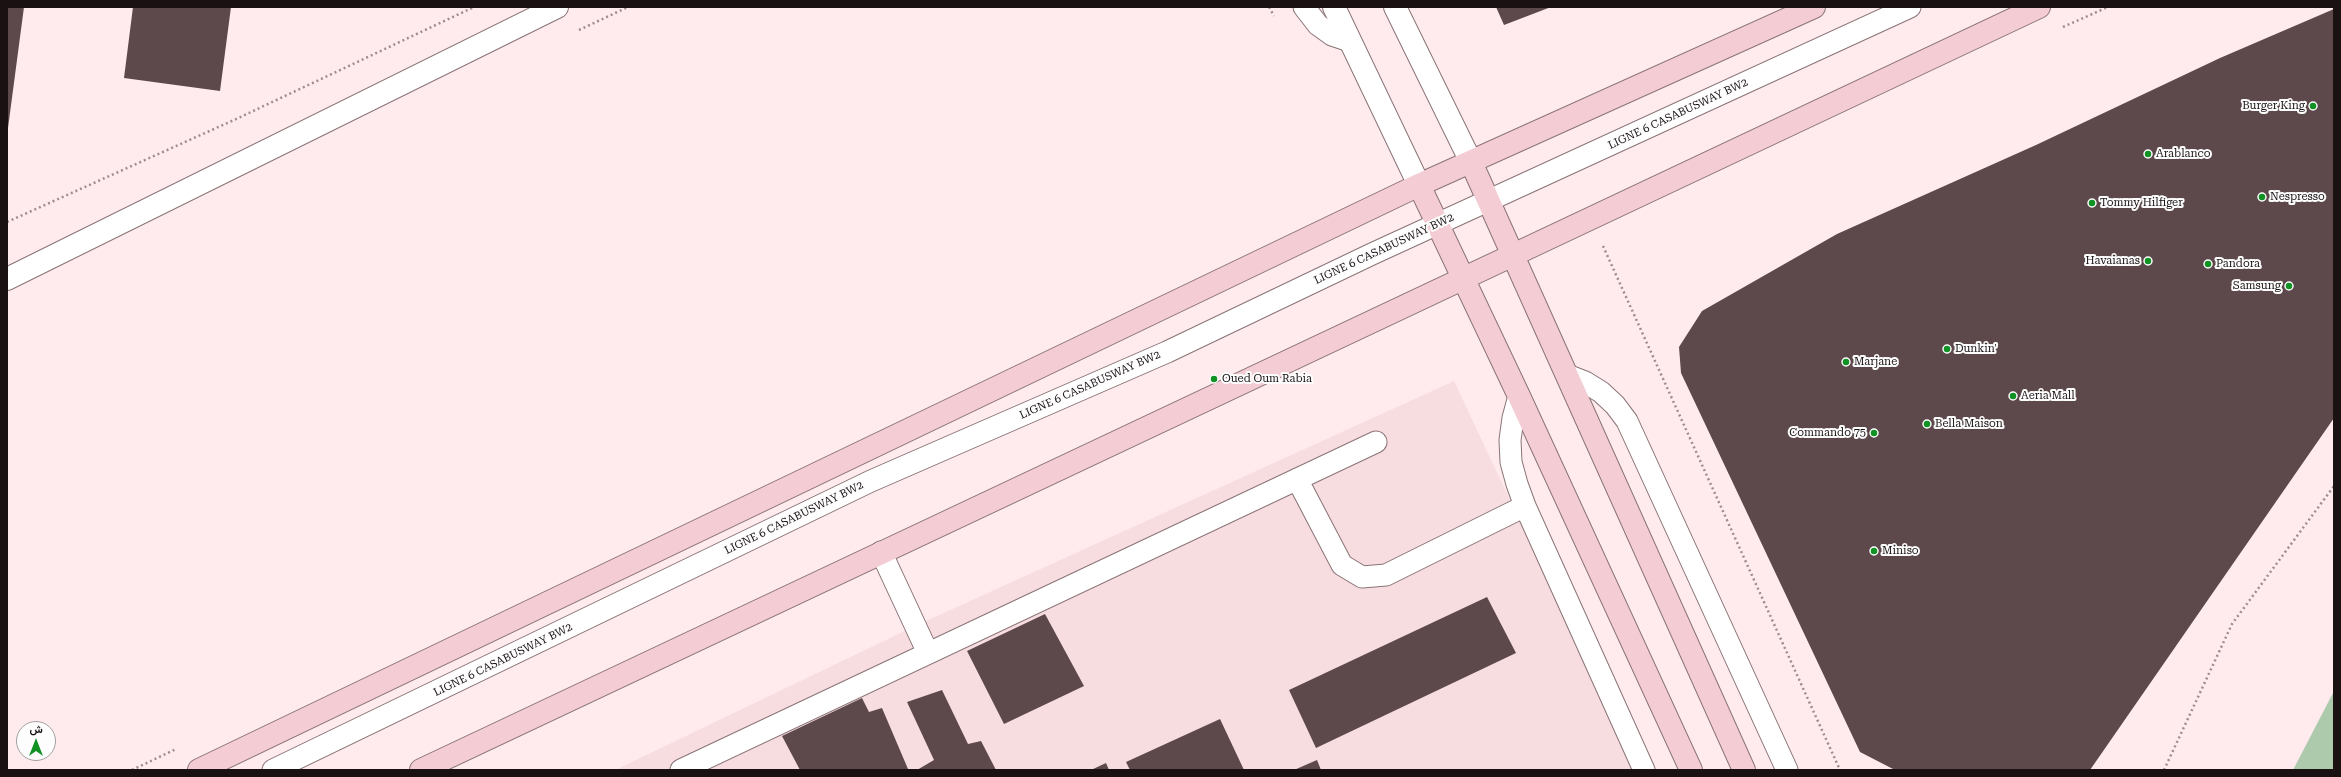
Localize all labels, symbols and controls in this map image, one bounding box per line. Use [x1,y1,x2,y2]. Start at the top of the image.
street label: LIGNE 6 CASABUSWAY BW2 [1606,76,1750,152]
place label: Burger King [2242,99,2305,113]
marker: Burger King [2308,101,2318,111]
place label: Arablanco [2156,147,2211,161]
marker: Arablanco [2143,149,2153,159]
place label: Nespresso [2270,190,2325,204]
marker: Nespresso [2257,192,2267,202]
place label: Tommy Hilfiger [2100,196,2183,210]
marker: Tommy Hilfiger [2087,198,2097,208]
street label: LIGNE 6 CASABUSWAY BW2 [1312,211,1456,287]
place label: Havaianas [2085,254,2140,268]
marker: Havaianas [2143,256,2153,266]
place label: Pandora [2216,257,2260,271]
marker: Pandora [2203,259,2213,269]
place label: Samsung [2233,279,2281,293]
marker: Samsung [2284,281,2294,291]
place label: Dunkin' [1955,342,1997,356]
marker: Dunkin' [1942,344,1952,354]
street label: LIGNE 6 CASABUSWAY BW2 [1018,348,1162,422]
place label: Marjane [1854,355,1897,369]
marker: Marjane [1841,357,1851,367]
place label: Oued Oum Rabia [1222,372,1312,386]
marker: Oued Oum Rabia [1209,374,1219,384]
place label: Aeria Mall [2021,389,2075,403]
marker: Aeria Mall [2008,391,2018,401]
place label: Bella Maison [1935,417,2003,431]
marker: Bella Maison [1922,419,1932,429]
place label: Commando 75 [1789,426,1866,440]
marker: Commando 75 [1869,428,1879,438]
street label: LIGNE 6 CASABUSWAY BW2 [723,479,865,557]
place label: Miniso [1882,544,1919,558]
marker: Miniso [1869,546,1879,556]
street label: LIGNE 6 CASABUSWAY BW2 [432,621,574,699]
north arrow [16,721,56,761]
text: ش [29,723,43,736]

